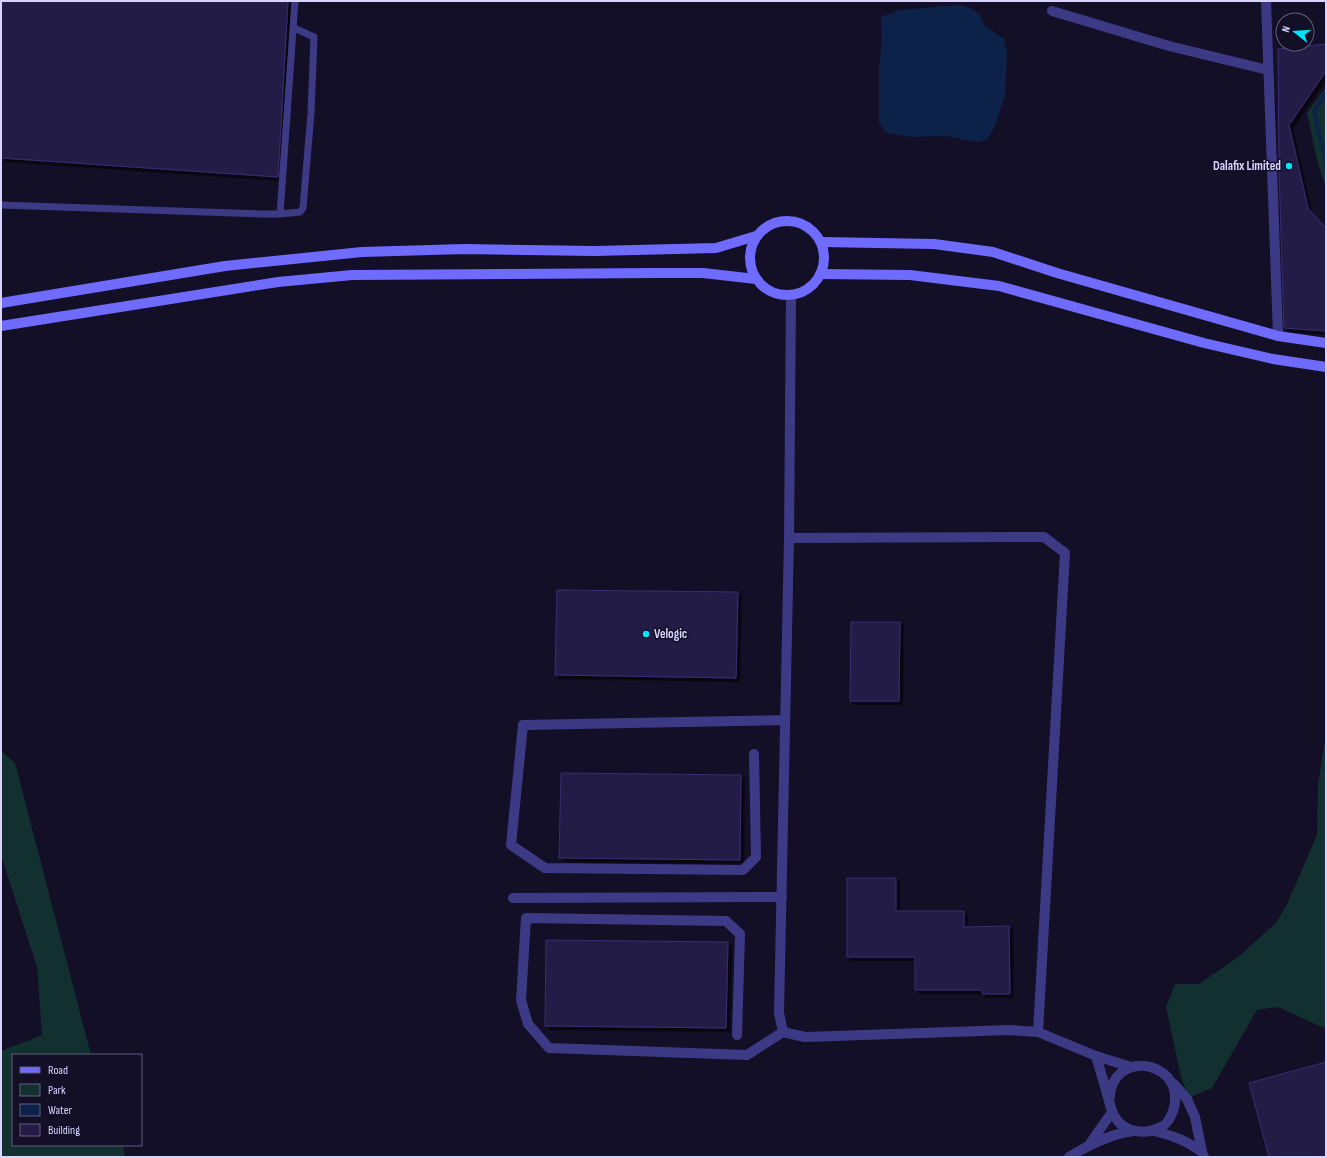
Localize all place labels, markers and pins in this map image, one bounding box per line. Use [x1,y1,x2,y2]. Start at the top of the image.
place label: Dalafix Limited [1213,158,1281,174]
marker: Dalafix Limited [1284,161,1294,171]
place label: Velogic [654,626,688,642]
marker: Velogic [641,629,651,639]

